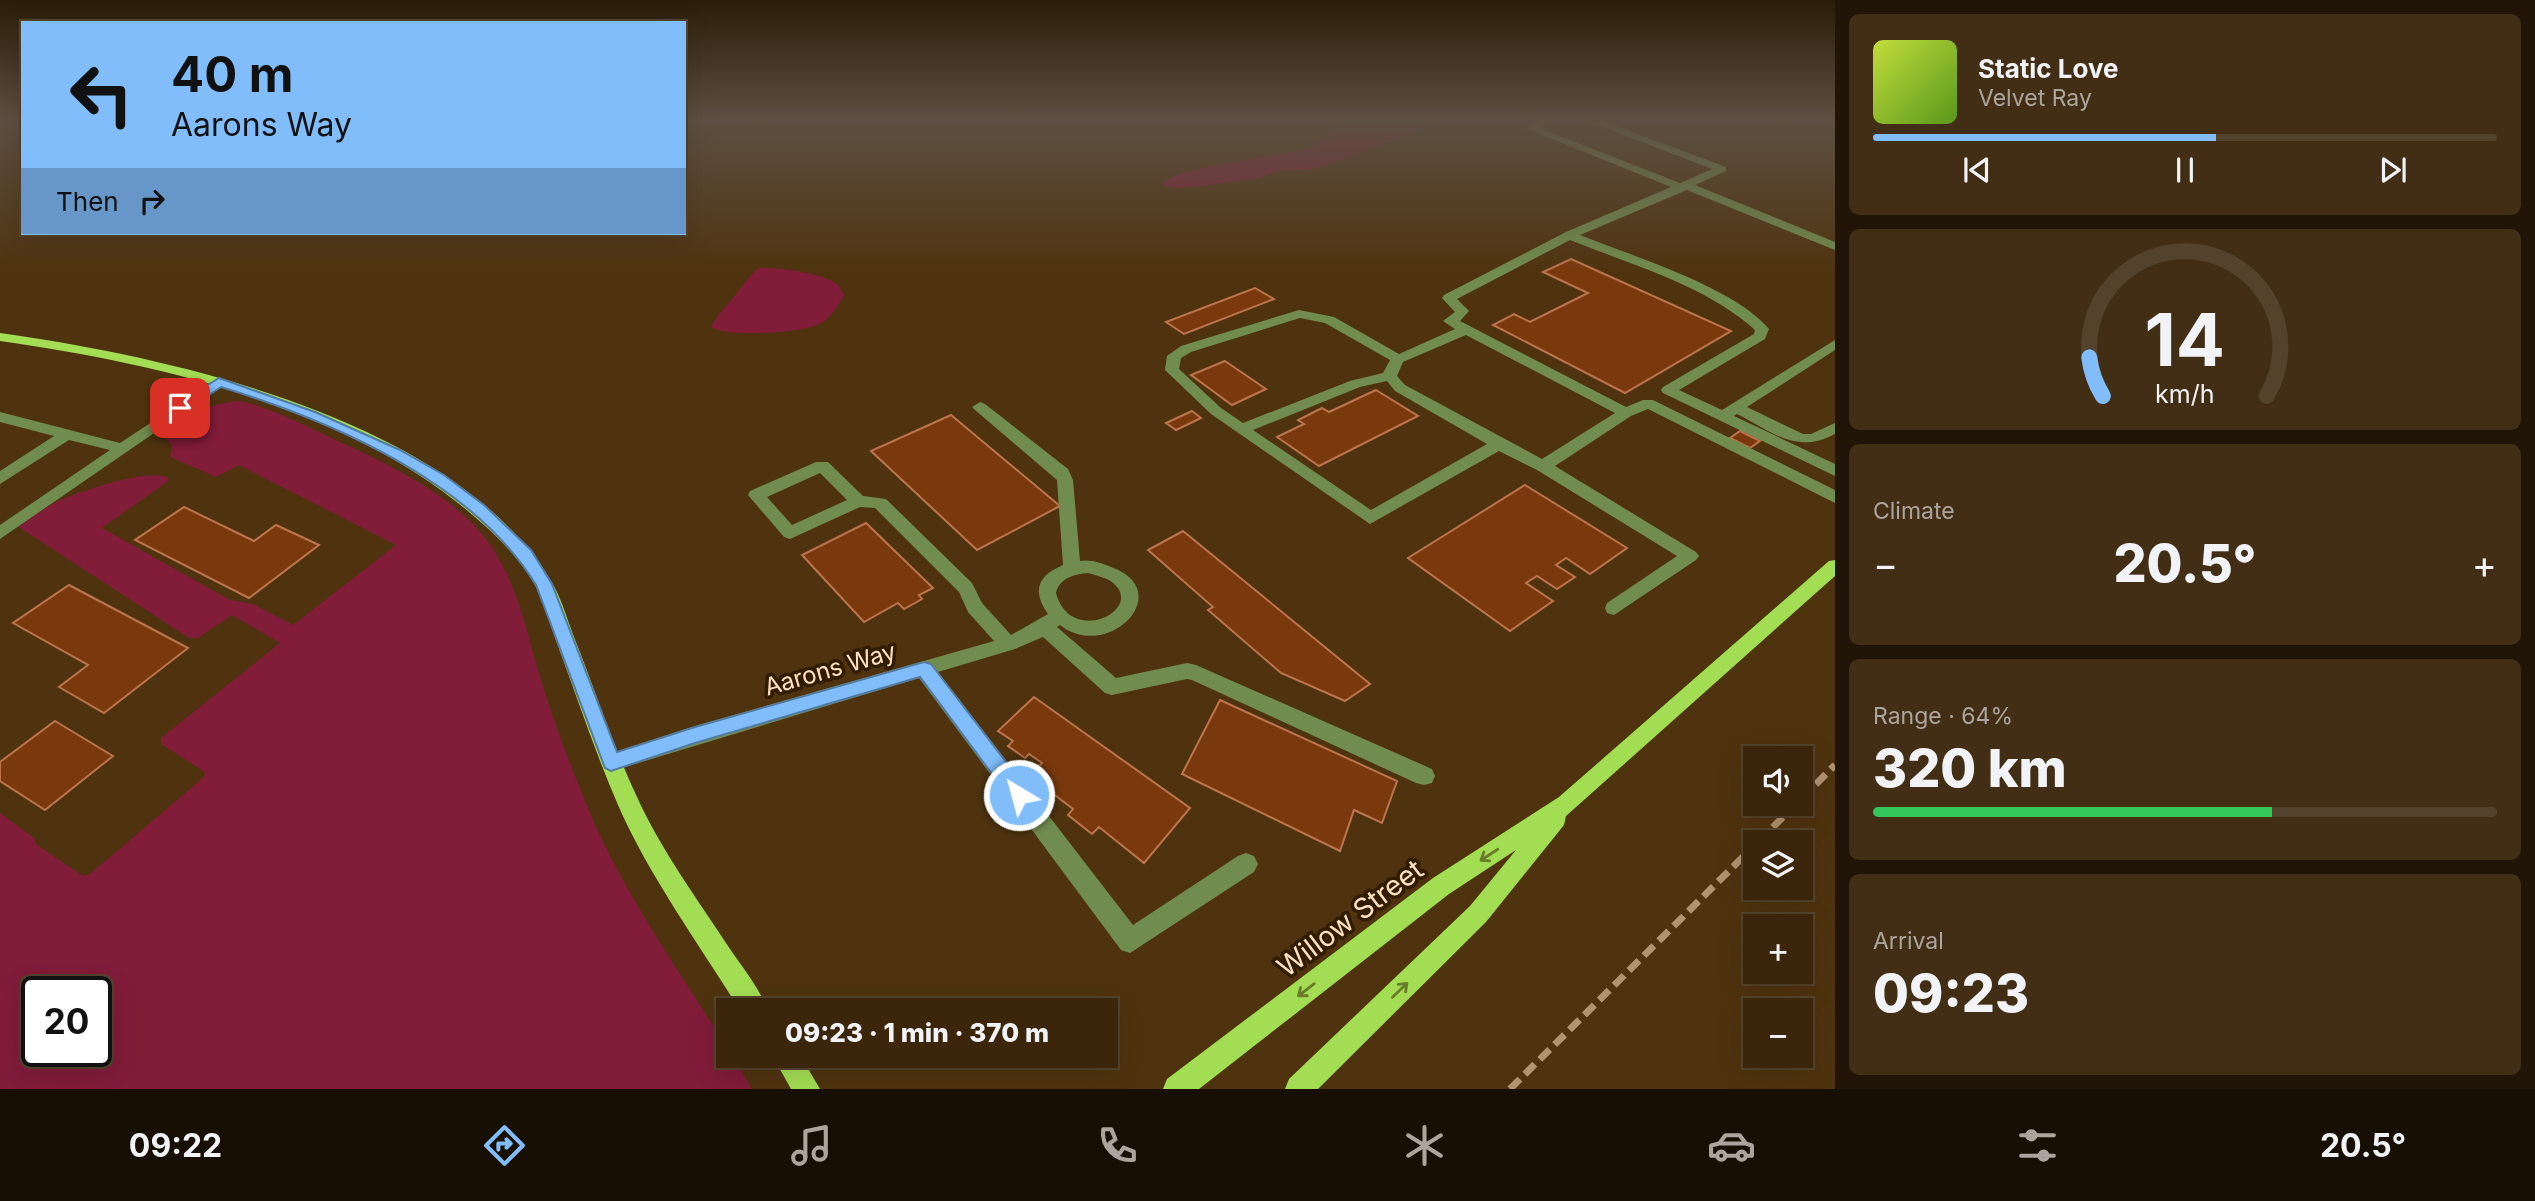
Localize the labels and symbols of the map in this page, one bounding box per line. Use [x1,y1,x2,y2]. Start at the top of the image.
pin [150,378,210,438]
street label: Aarons Way [761,636,899,702]
position arrow [982,758,1056,832]
one-way arrow [1479,848,1499,862]
street label: Willow Street [1270,852,1430,984]
speed limit sign: 20 [21,976,112,1067]
one-way arrow [1391,981,1408,998]
one-way arrow [1297,982,1315,997]

